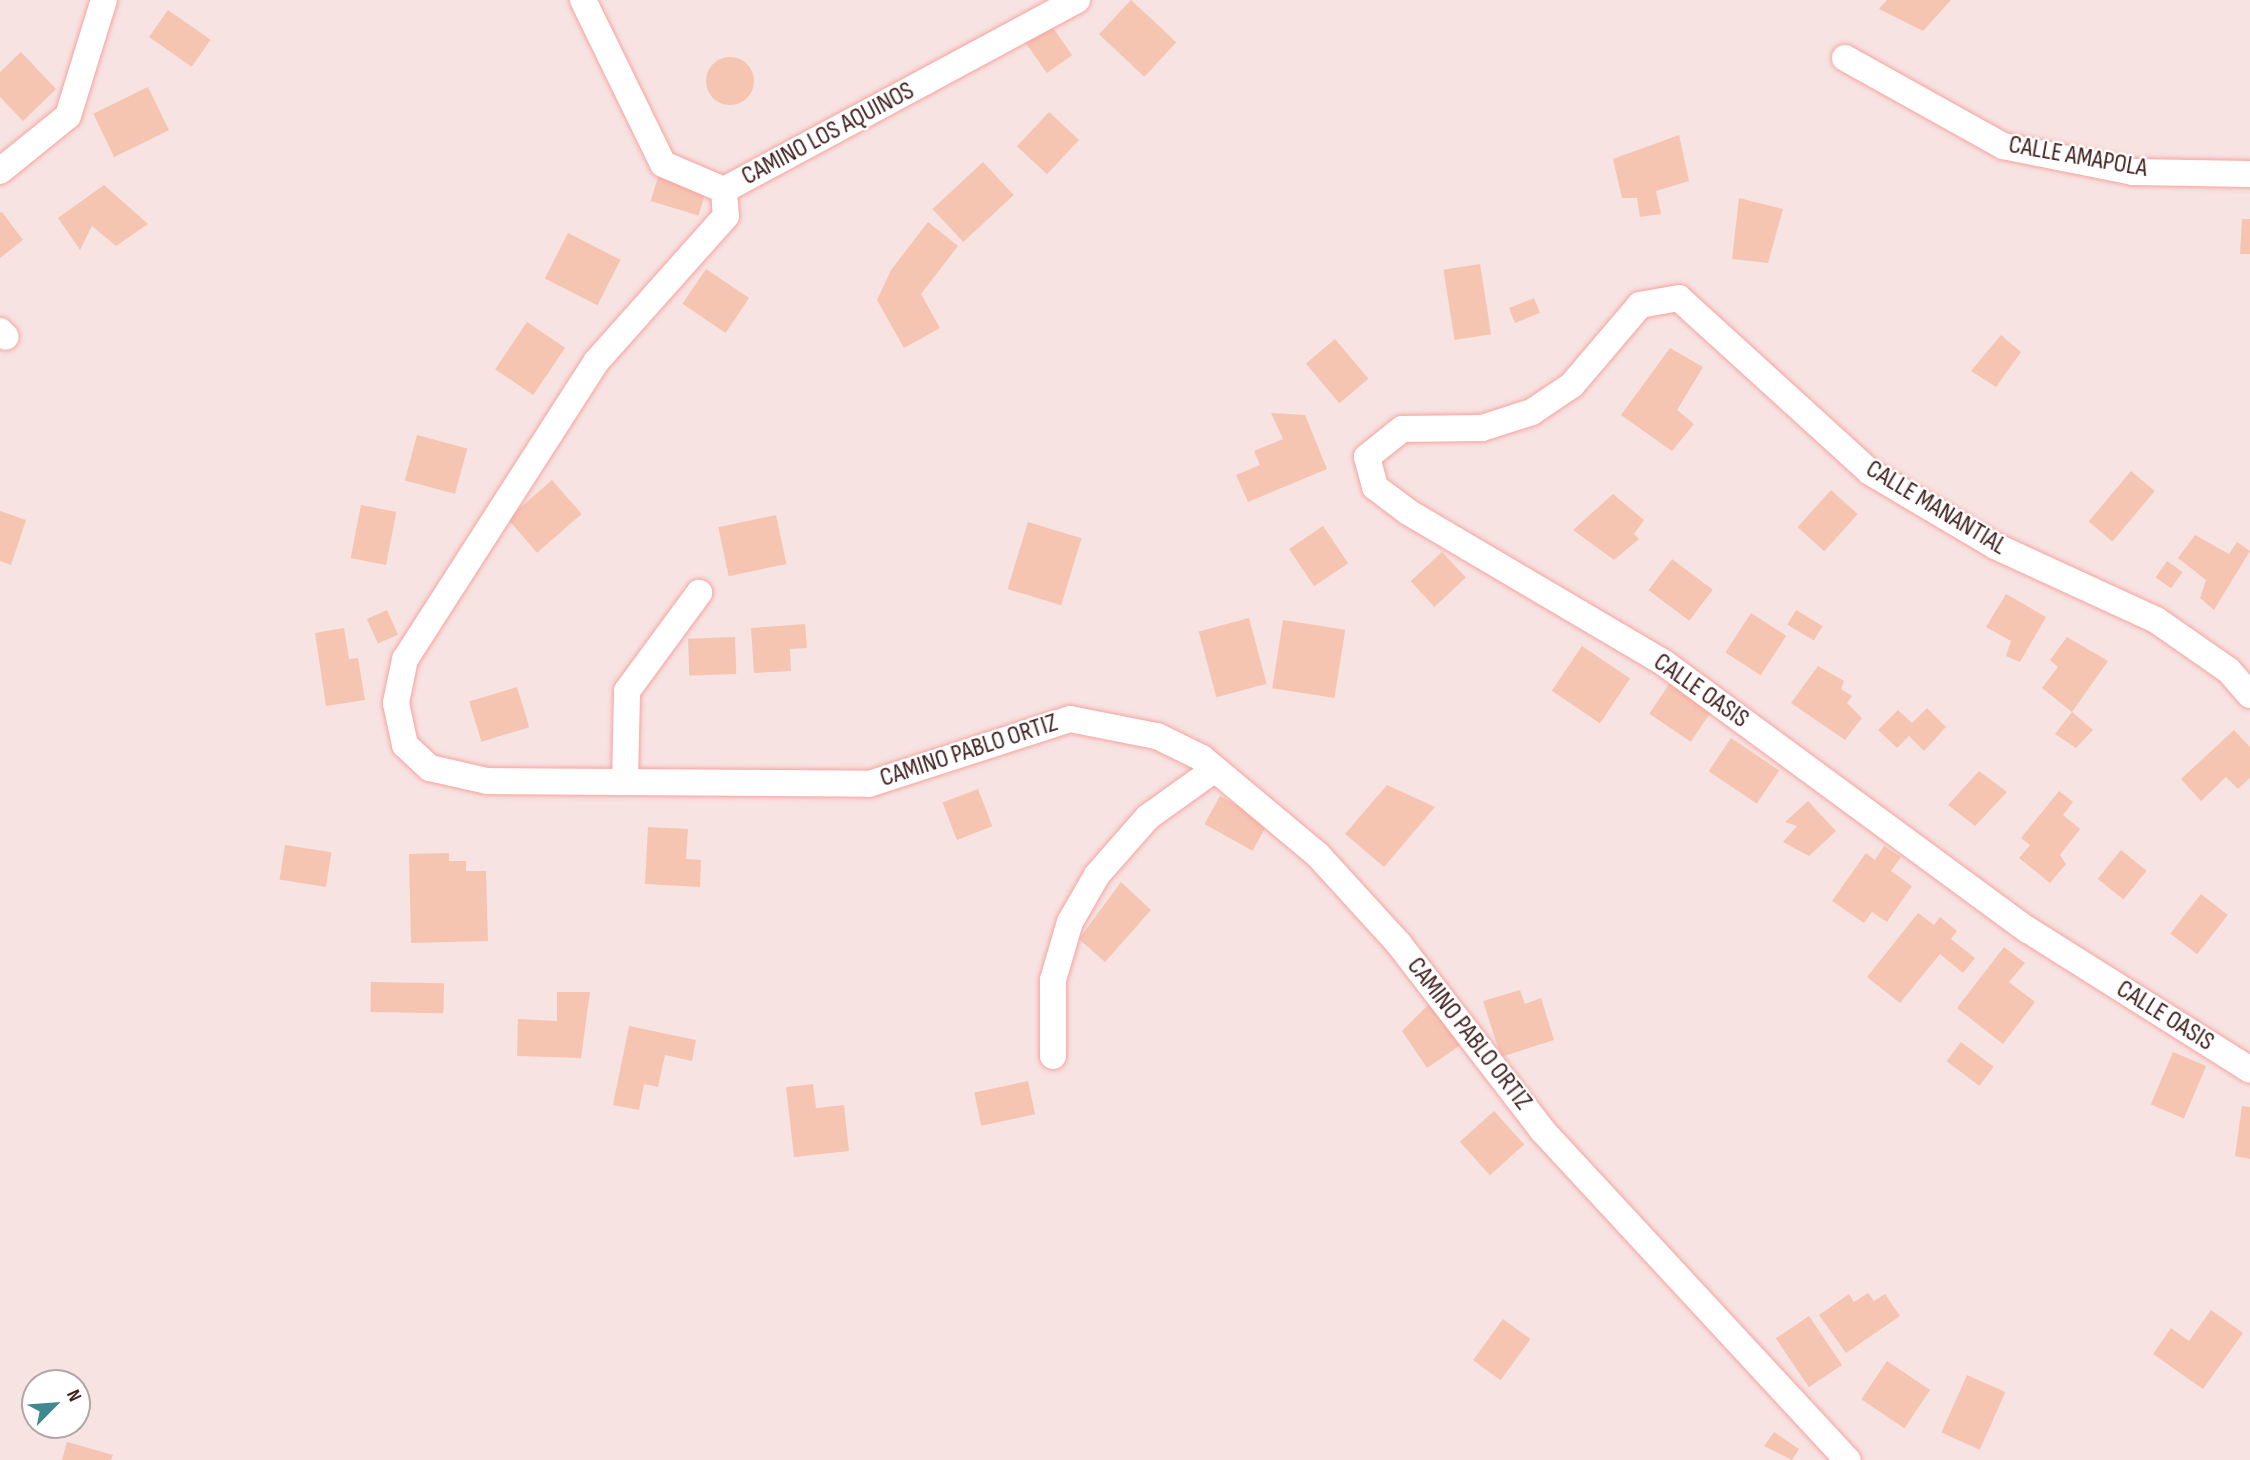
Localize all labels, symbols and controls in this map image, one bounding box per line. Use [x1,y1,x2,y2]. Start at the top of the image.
street label: CAMINO LOS AQUINOS [736,75,920,193]
street label: CALLE AMAPOLA [2006,129,2150,185]
street label: CALLE MANANTIAL [1860,454,2012,562]
street label: CALLE OASIS [1647,647,1755,735]
street label: CAMINO PABLO ORTIZ [876,708,1062,794]
street label: CAMINO PABLO ORTIZ [1400,952,1538,1116]
street label: CALLE OASIS [2110,974,2220,1058]
north arrow [21,1369,91,1439]
text: N [61,1386,86,1405]

